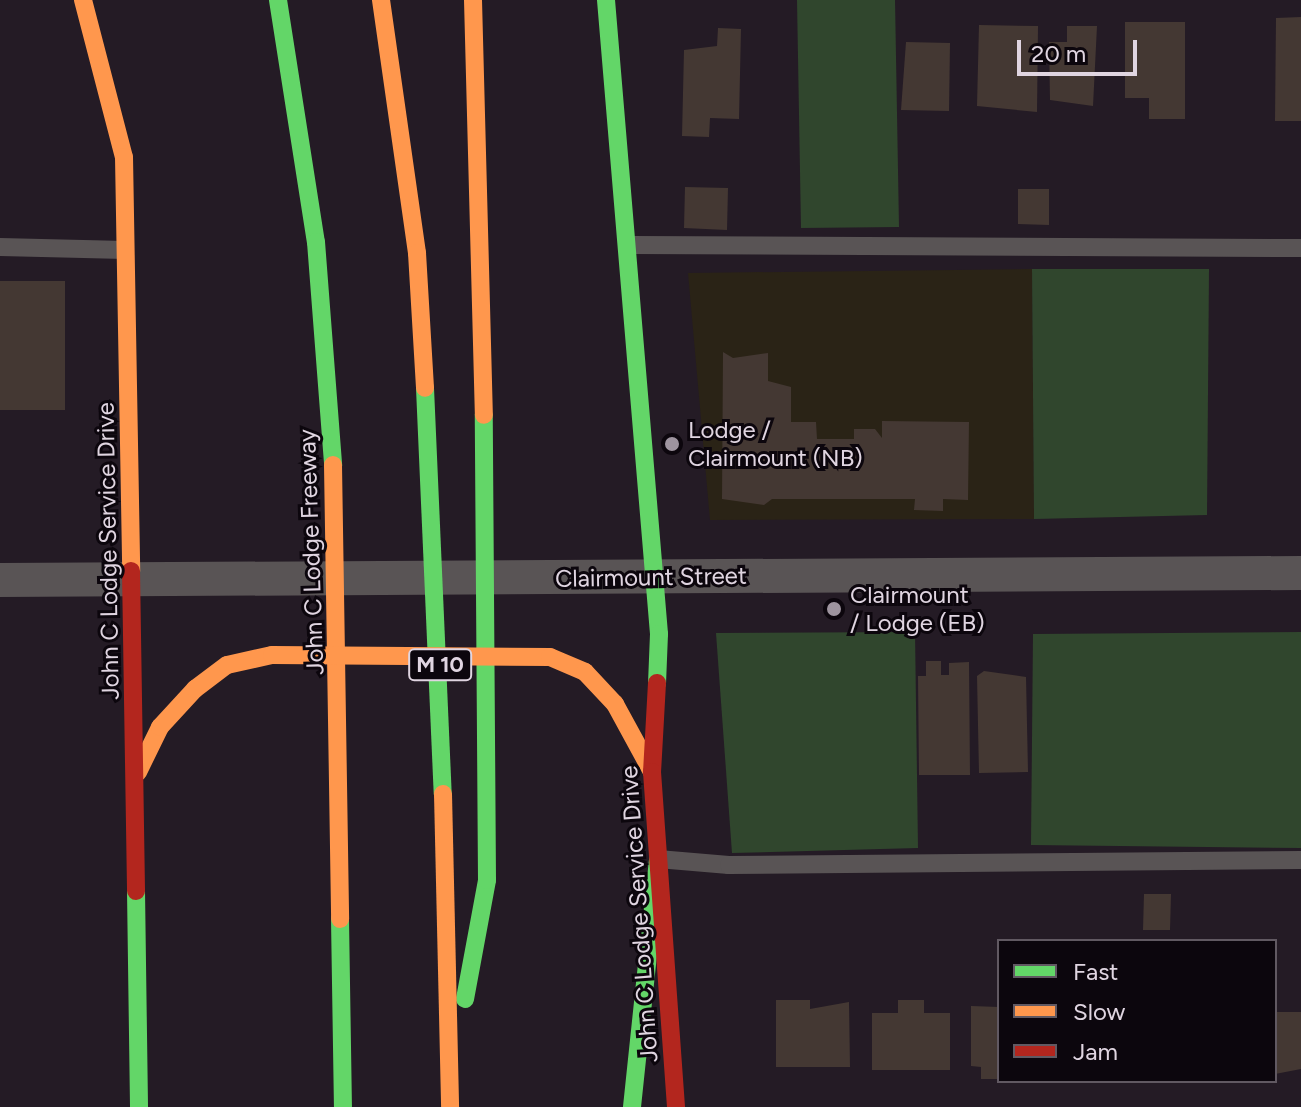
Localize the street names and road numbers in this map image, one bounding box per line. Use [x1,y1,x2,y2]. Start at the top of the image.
street label: John C Lodge Service Drive [91,402,125,700]
street label: John C Lodge Freeway [292,429,330,675]
street label: Clairmount Street [555,561,747,593]
road number: M 10 [408,647,472,683]
street label: John C Lodge Service Drive [614,765,664,1063]

